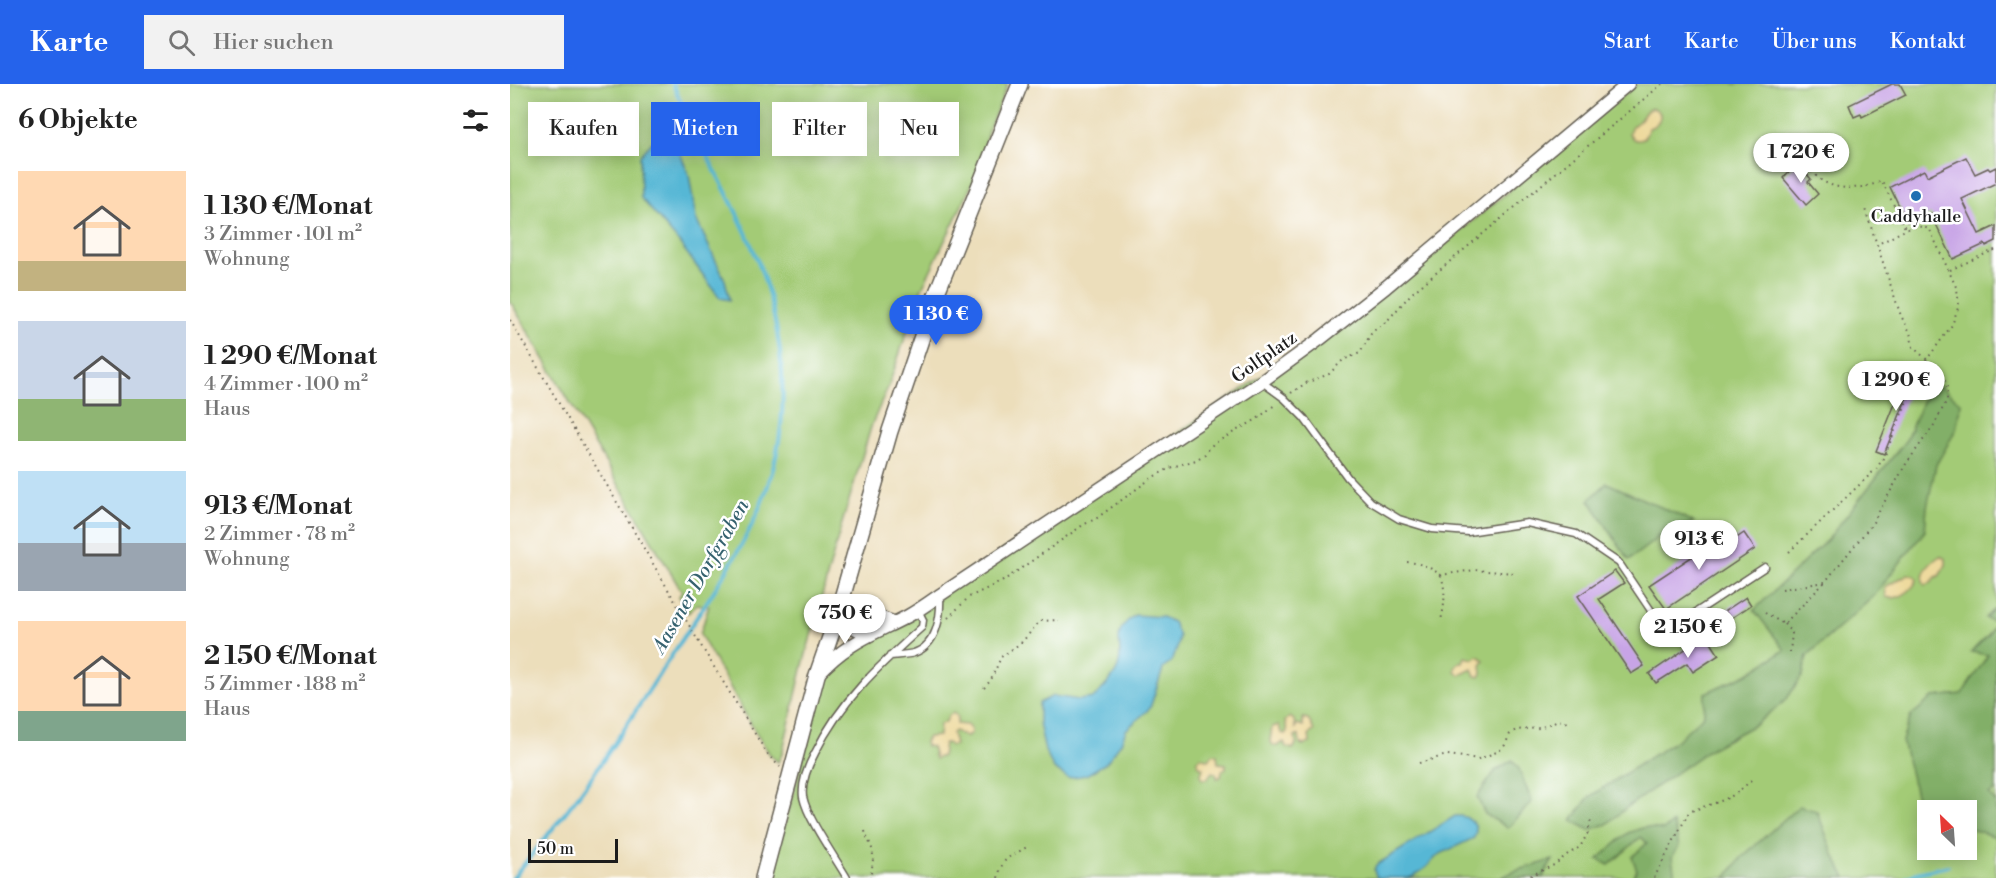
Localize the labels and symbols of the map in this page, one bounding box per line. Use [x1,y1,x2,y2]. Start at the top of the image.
pin: 1 720 € [1746,133,1856,184]
marker: Caddyhalle [1909,189,1923,203]
place label: Caddyhalle [1871,205,1961,228]
pin: 1 130 € [881,295,991,346]
street label: Golfplatz [1227,326,1302,388]
pin: 1 290 € [1841,361,1951,412]
water label: Aasener Dorfgraben [646,495,756,660]
pin: 913 € [1657,520,1741,571]
pin: 750 € [803,594,887,645]
pin: 2 150 € [1633,608,1743,659]
north arrow [1917,800,1977,860]
scale bar [528,836,618,864]

